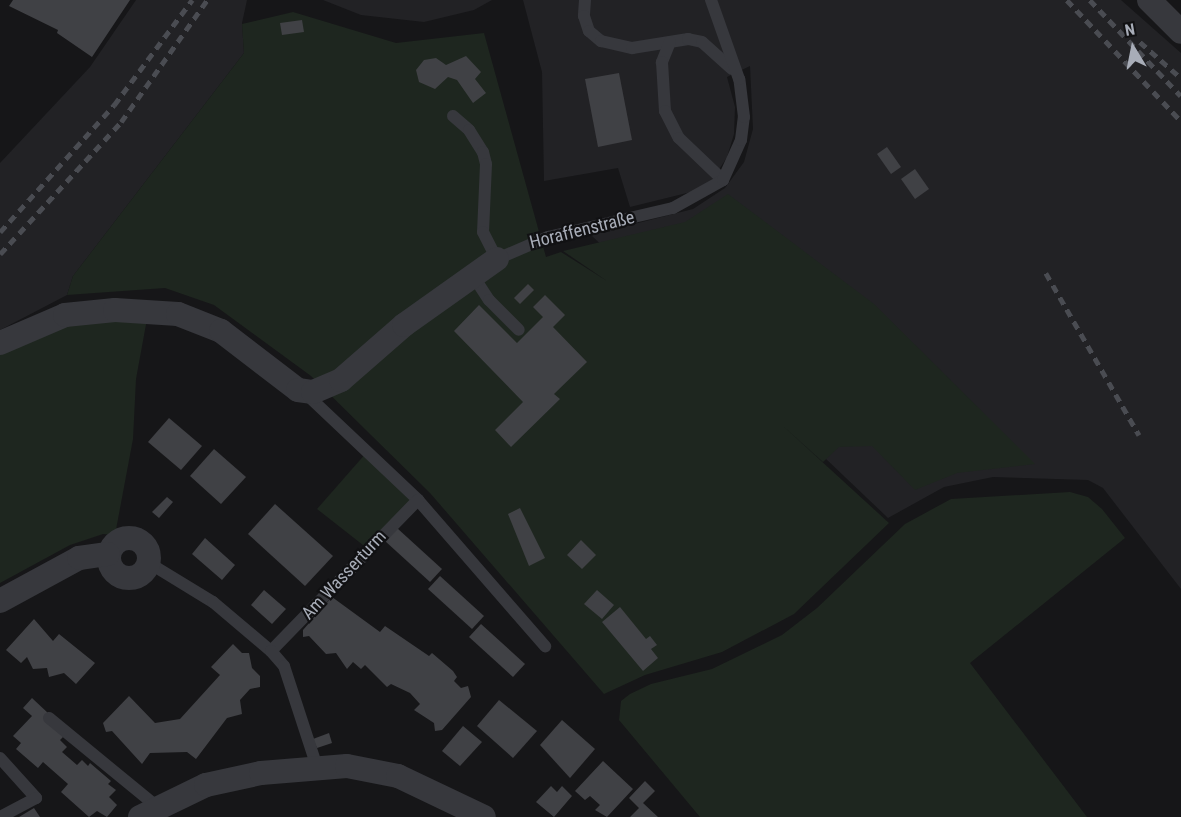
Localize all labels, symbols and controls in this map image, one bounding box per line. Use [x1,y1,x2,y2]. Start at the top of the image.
north arrow [1103,18,1163,78]
text: N [1123,20,1136,40]
street label: Horaffenstraße [527,207,637,253]
street label: Am Wasserturm [297,526,391,624]

